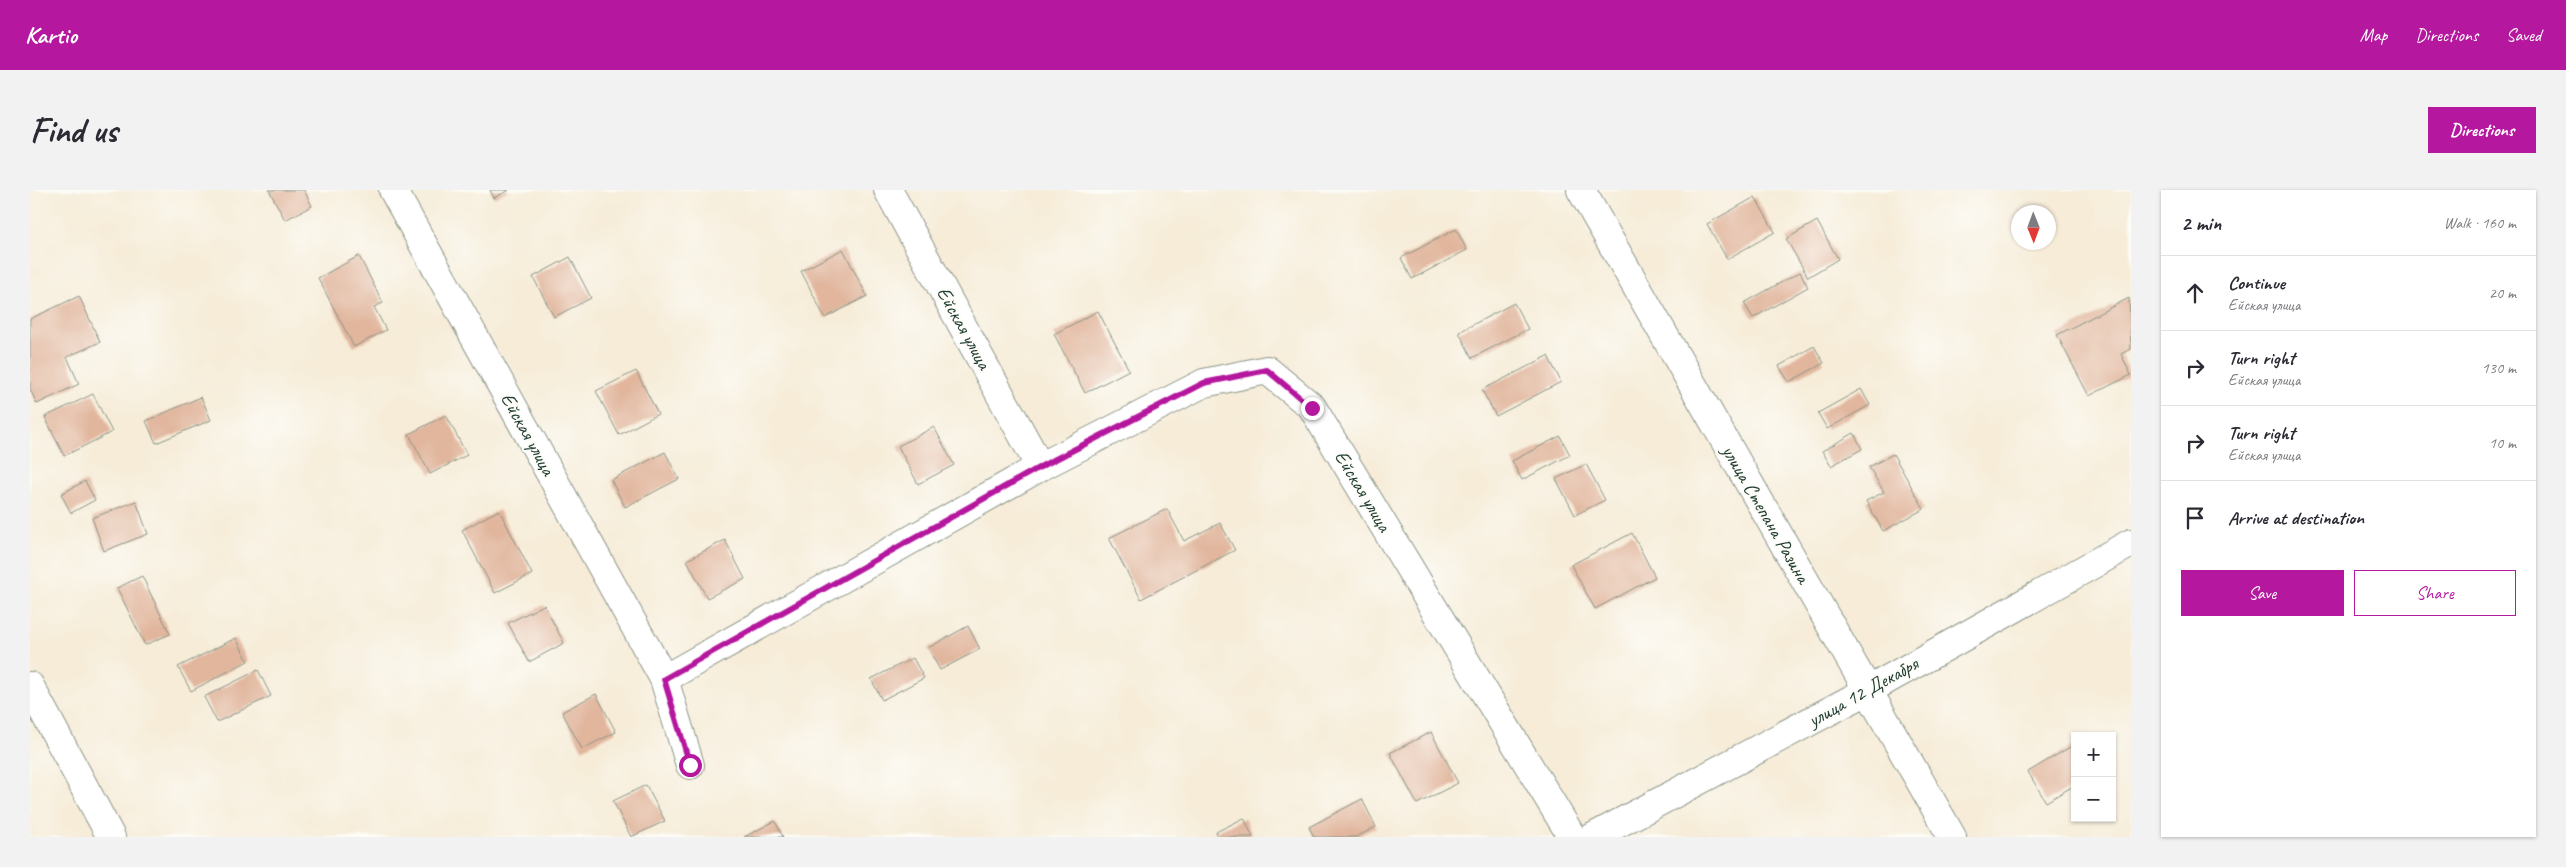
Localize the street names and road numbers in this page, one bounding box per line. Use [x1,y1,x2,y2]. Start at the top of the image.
street label: Ейская улица [931,282,998,375]
street label: Ейская улица [495,388,562,481]
street label: улица Степана Разина [1716,440,1817,589]
street label: Ейская улица [1329,446,1398,538]
street label: улица 12 Декабря [1803,650,1924,733]

